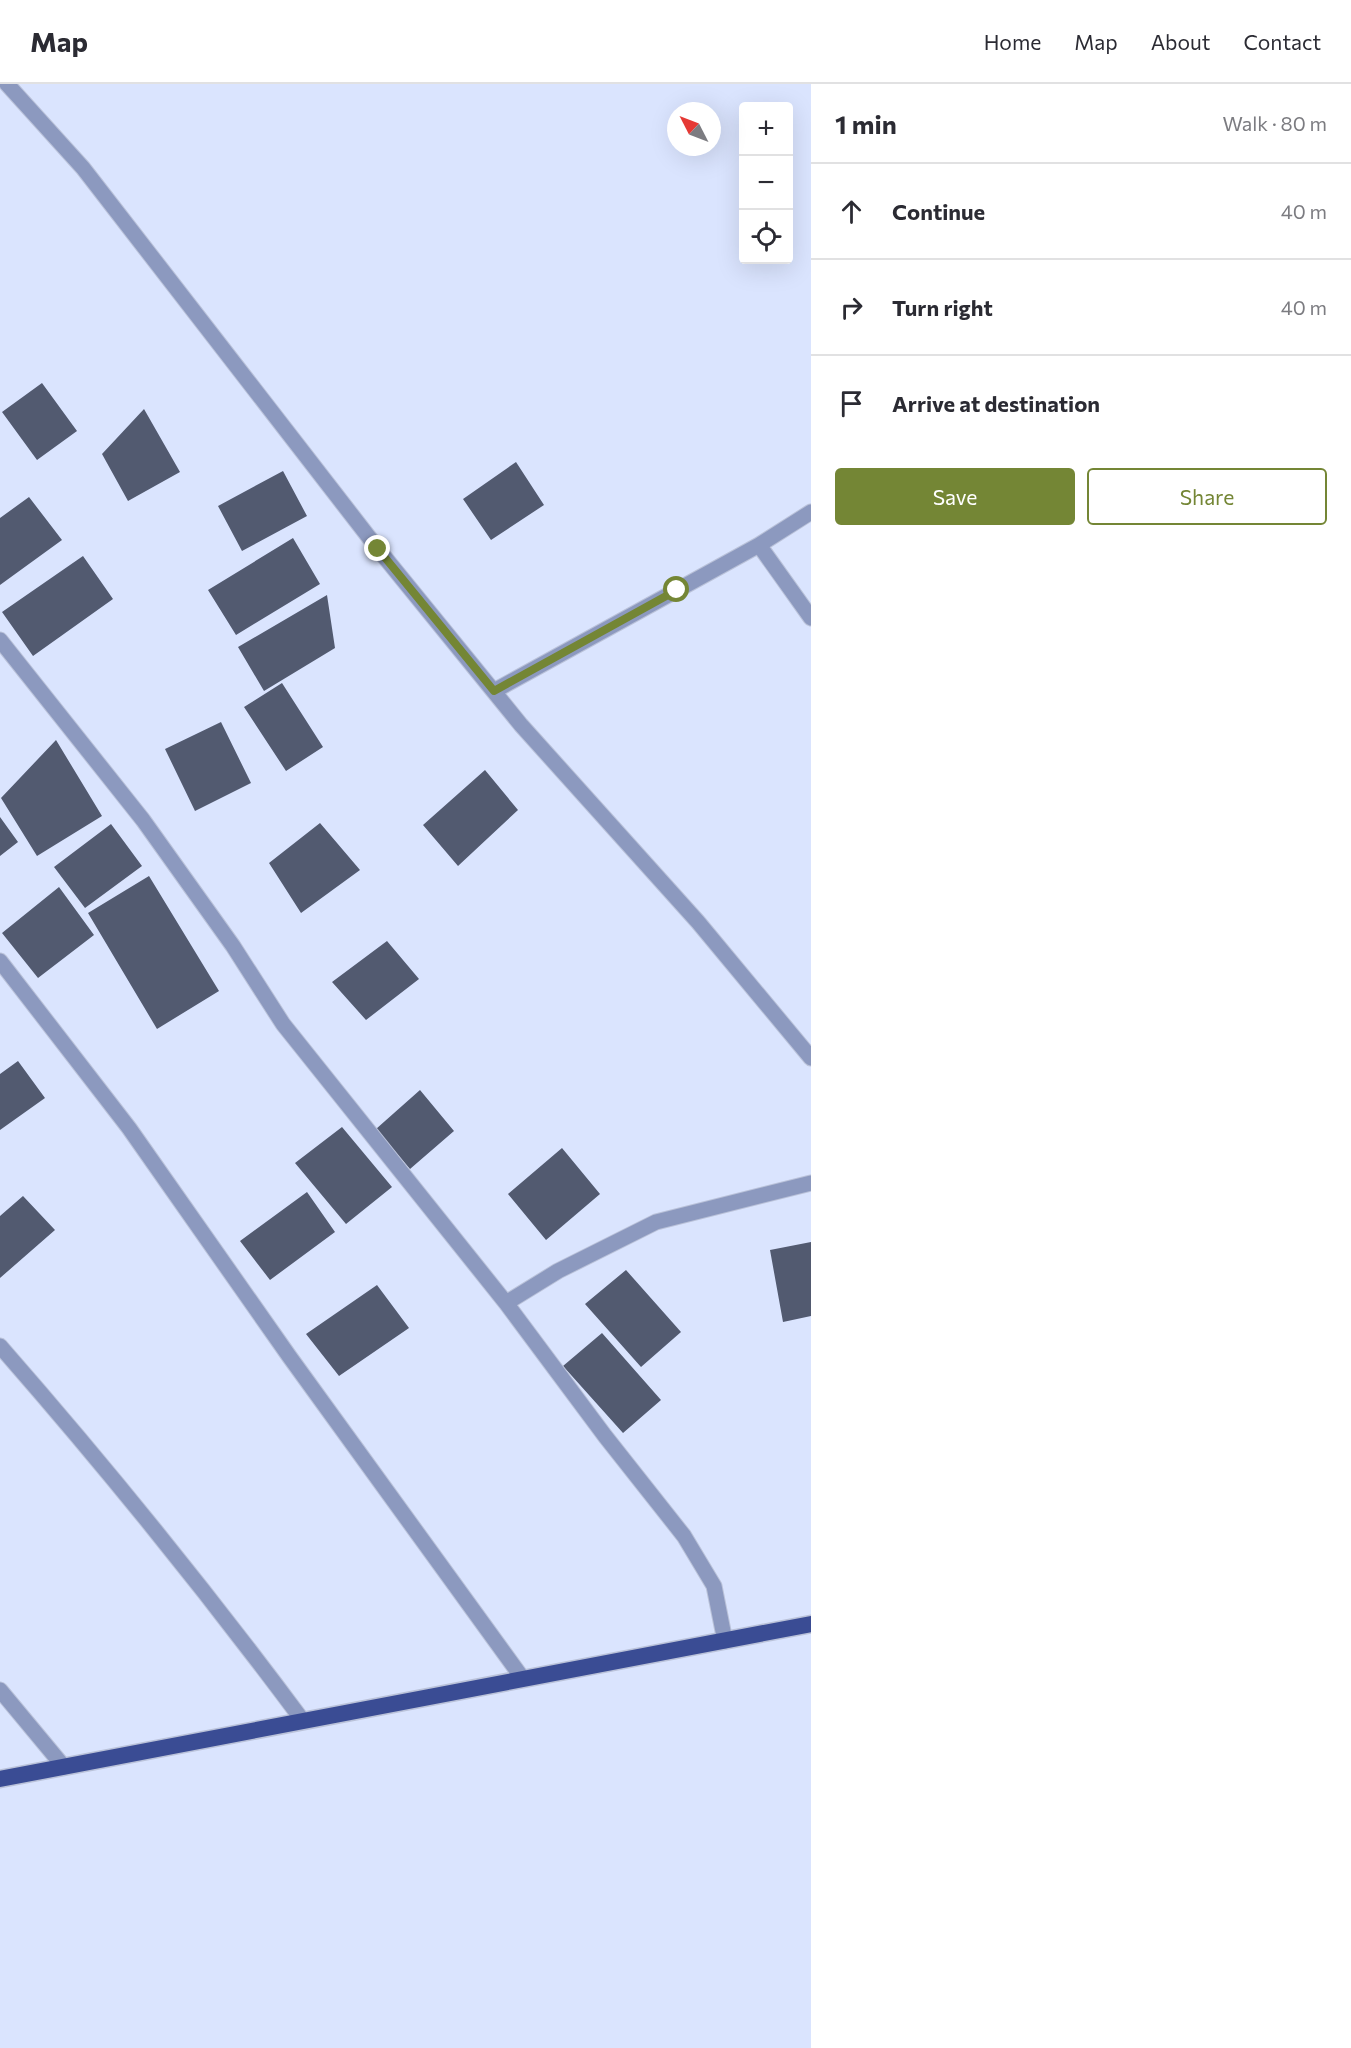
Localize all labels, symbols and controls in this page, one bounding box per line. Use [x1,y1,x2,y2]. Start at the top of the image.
text: Map [30,24,88,58]
text: Home [984,29,1041,54]
text: Map [1074,29,1118,54]
text: About [1151,29,1210,54]
text: Contact [1243,29,1321,54]
north arrow [667,102,721,156]
map controls [739,102,793,264]
button: + [739,102,793,156]
text: 1 min [835,108,897,139]
text: Walk · 80 m [1222,111,1327,135]
button: − [739,156,793,210]
icon: ahead [835,195,868,228]
text: Continue [892,198,985,225]
text: 40 m [1281,199,1327,223]
button: locate [739,210,793,264]
icon: right [835,291,868,324]
text: Turn right [892,294,993,321]
text: 40 m [1281,295,1327,319]
icon: arrive [835,387,868,420]
text: Arrive at destination [892,390,1100,417]
button: Save [835,468,1075,525]
button: Share [1087,468,1327,525]
route end [364,535,390,561]
route start [663,576,689,602]

